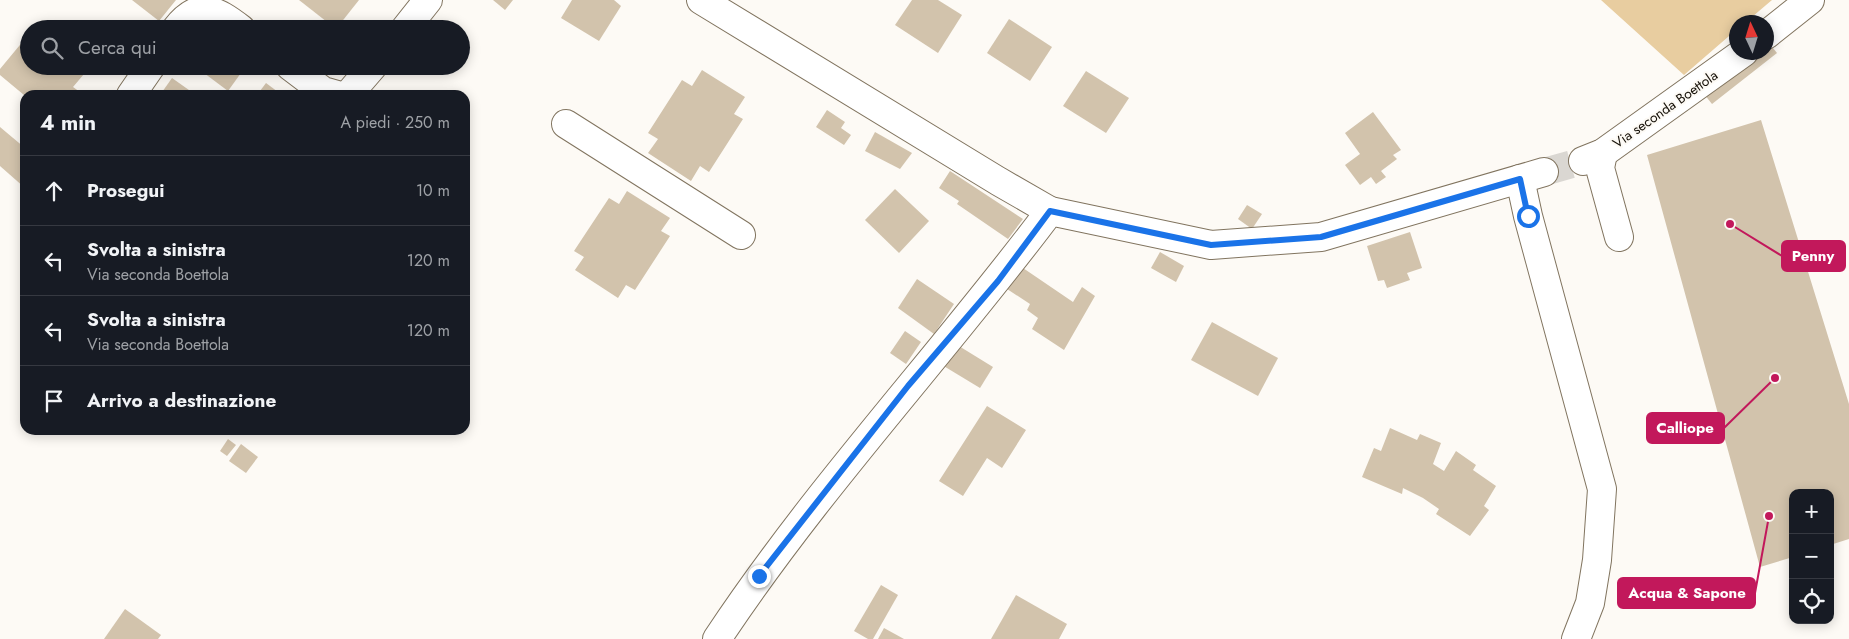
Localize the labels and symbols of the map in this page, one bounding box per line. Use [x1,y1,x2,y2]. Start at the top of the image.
north arrow [1729,15,1774,60]
street label: Via seconda Boettola [1608,65,1722,153]
route start [1517,205,1540,228]
callout: Penny [1782,241,1845,271]
text: Penny [1792,245,1834,267]
callout: Calliope [1647,413,1724,443]
text: Calliope [1656,417,1714,439]
route end [748,565,771,588]
callout: Acqua & Sapone [1618,578,1755,608]
text: Acqua & Sapone [1627,582,1746,604]

